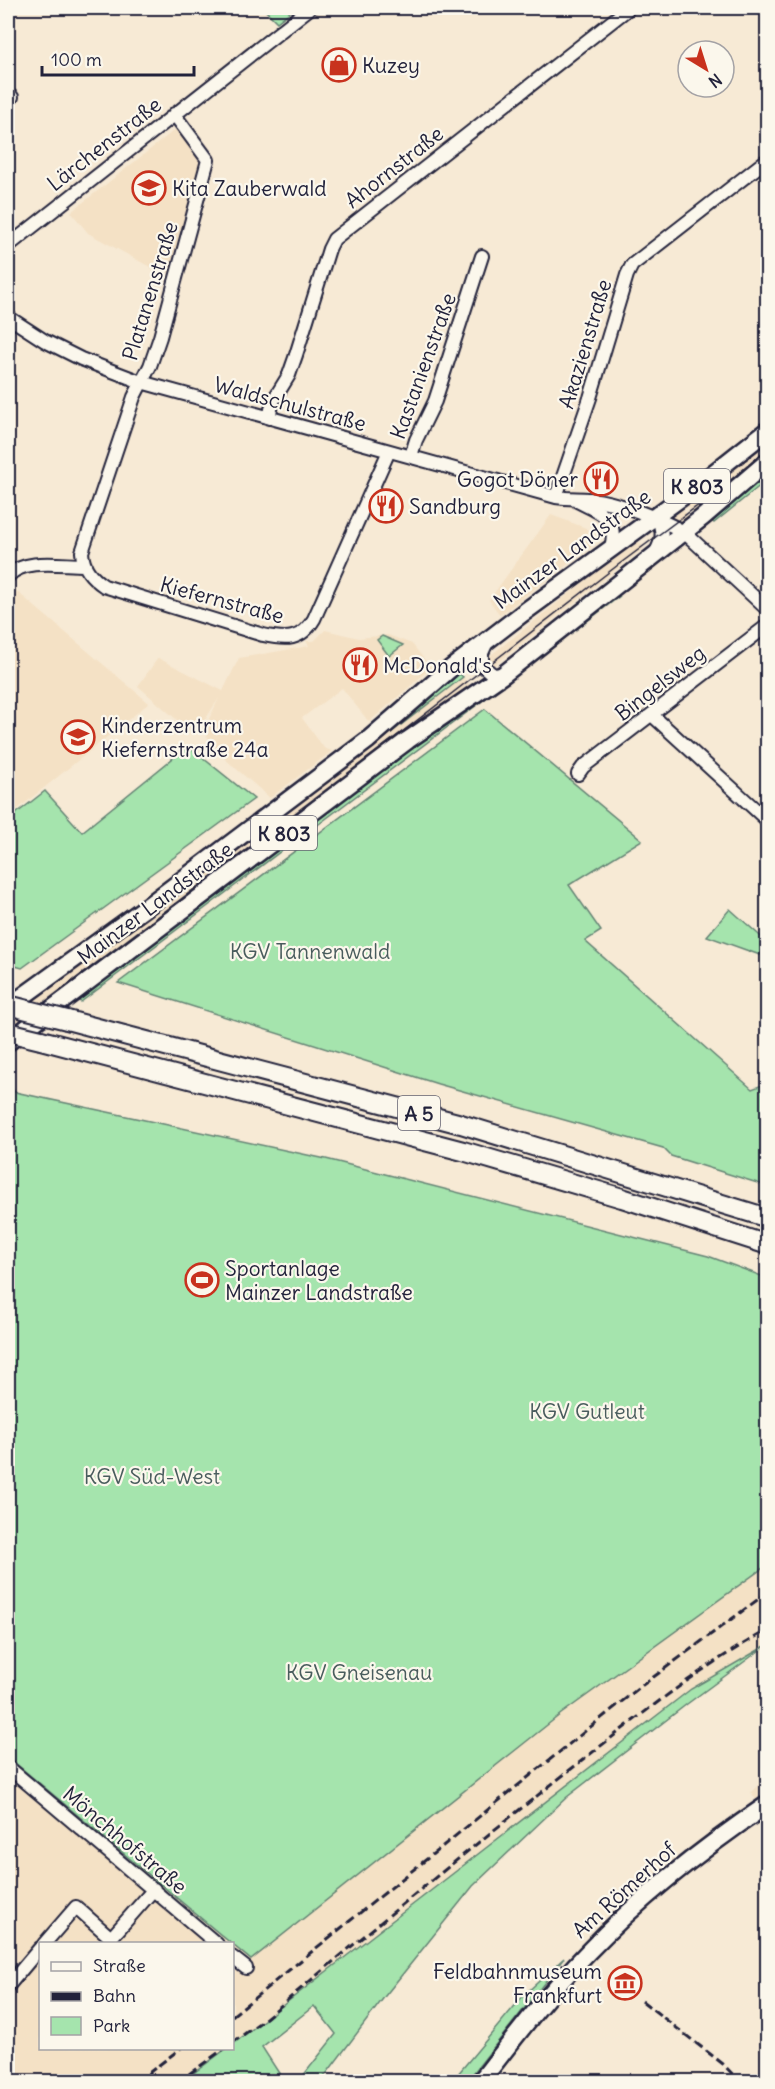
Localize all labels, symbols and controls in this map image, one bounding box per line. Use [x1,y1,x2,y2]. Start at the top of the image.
scale bar [42,39,194,77]
north arrow [676,39,736,99]
shop icon: Kuzey [321,47,357,83]
text: 100 m [51,48,102,71]
place label: Kuzey [362,52,420,79]
text: N [705,70,726,92]
street label: Lärchenstraße [41,91,167,197]
street label: Ahornstraße [339,120,449,214]
school or university icon: Kita Zauberwald [131,170,167,206]
place label: Kita Zauberwald [172,175,327,202]
street label: Platanenstraße [116,218,184,364]
street label: Akazienstraße [553,276,617,412]
street label: Kastanienstraße [384,289,462,443]
street label: Waldschulstraße [211,371,369,437]
restaurant icon: Gogot Döner [583,461,619,497]
place label: Gogot Döner [457,466,578,493]
road number: K 803 [664,469,730,503]
street label: Mainzer Landstraße [488,483,656,615]
restaurant icon: Sandburg [368,488,404,524]
place label: Sandburg [409,493,501,520]
street label: Kiefernstraße [157,571,287,629]
street label: Bingelsweg [609,639,711,727]
restaurant icon: McDonald's [342,647,378,683]
place label: McDonald's [383,652,492,679]
place label: Kinderzentrum Kiefernstraße 24a [101,712,268,763]
school or university icon: Kinderzentrum Kiefernstraße 24a [60,719,96,755]
road number: K 803 [251,816,317,850]
street label: Mainzer Landstraße [72,836,238,970]
park label: KGV Tannenwald [230,938,390,965]
road number: A 5 [398,1096,440,1130]
place label: Sportanlage Mainzer Landstraße [225,1255,413,1306]
sports icon: Sportanlage Mainzer Landstraße [184,1262,220,1298]
park label: KGV Gutleut [529,1398,645,1425]
park label: KGV Süd-West [84,1463,220,1490]
park label: KGV Gneisenau [286,1659,432,1686]
street label: Mönchhofstraße [57,1780,193,1900]
street label: Am Römerhof [566,1835,682,1944]
legend [39,1942,234,2050]
text: Straße [93,1954,146,1977]
place label: Feldbahnmuseum Frankfurt [433,1958,602,2009]
museum icon: Feldbahnmuseum Frankfurt [607,1965,643,2001]
text: Bahn [93,1984,136,2007]
text: Park [93,2014,130,2037]

